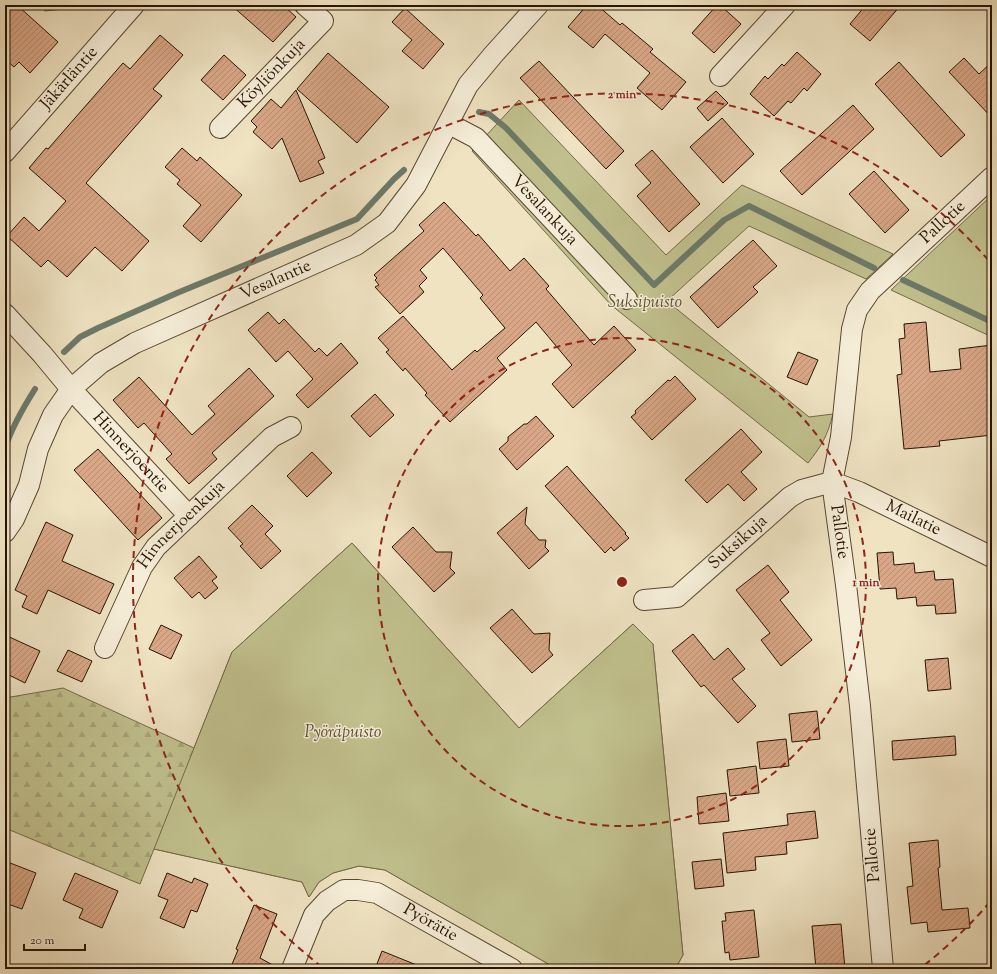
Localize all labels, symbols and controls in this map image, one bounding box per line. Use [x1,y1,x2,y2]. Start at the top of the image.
street label: Köyliönkuja [233,33,312,114]
street label: Jäkärläntie [35,41,104,116]
text: 2 min [608,86,637,104]
street label: Vesalankuja [505,170,583,251]
street label: Pallotie [915,195,971,250]
street label: Vesalantie [236,254,315,307]
park label: Suksipuisto [608,291,683,315]
street label: Hinnerjoentie [86,407,174,499]
street label: Hinnerjoenkuja [132,475,231,574]
street label: Mailatie [881,495,945,542]
street label: Pallotie [823,503,855,561]
street label: Suksikuja [703,510,773,576]
text: 1 min [851,574,880,592]
centre of rings [615,575,629,589]
park label: Pyöräpuisto [305,721,382,745]
street label: Pallotie [859,827,887,883]
street label: Pyörätie [398,898,462,948]
scale bar [24,926,85,952]
text: 20 m [30,932,55,950]

